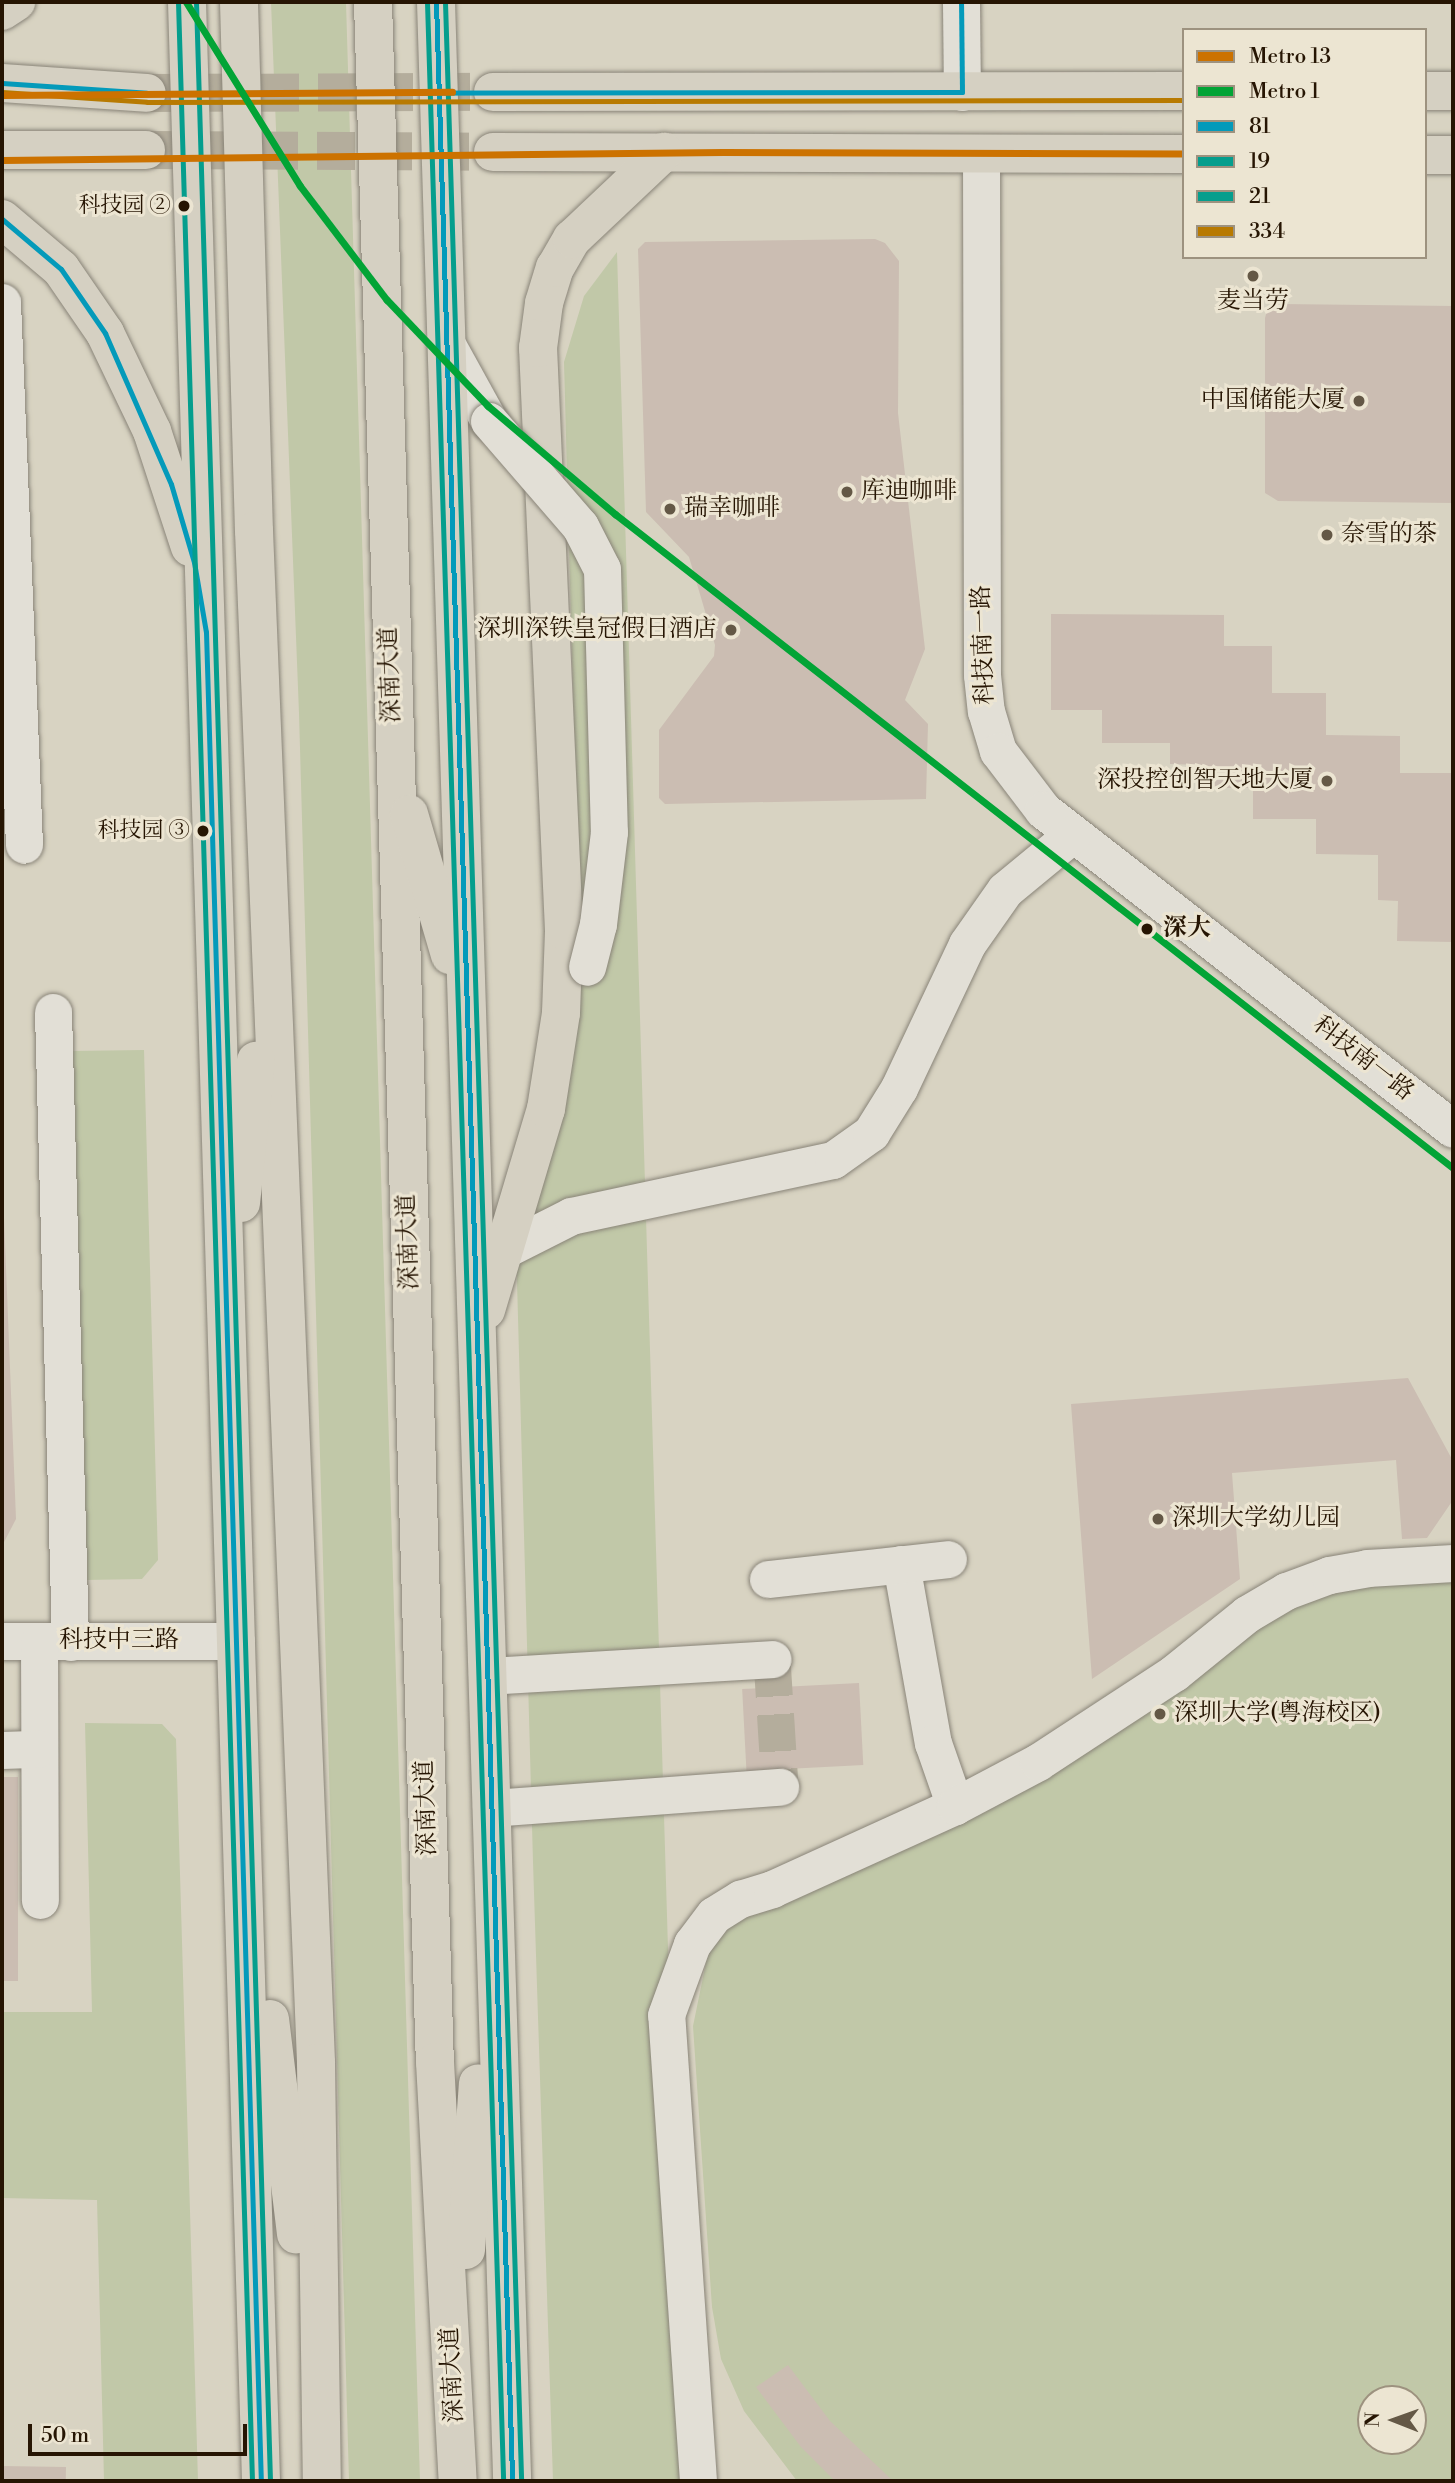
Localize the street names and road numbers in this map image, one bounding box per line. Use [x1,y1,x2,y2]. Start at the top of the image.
street label: 科技南一路 [968,585,1000,705]
street label: 深南大道 [375,627,407,723]
street label: 科技南一路 [1307,1011,1419,1107]
street label: 深南大道 [393,1194,425,1290]
street label: 科技中三路 [59,1627,179,1655]
street label: 深南大道 [411,1760,443,1856]
street label: 深南大道 [436,2326,470,2424]

